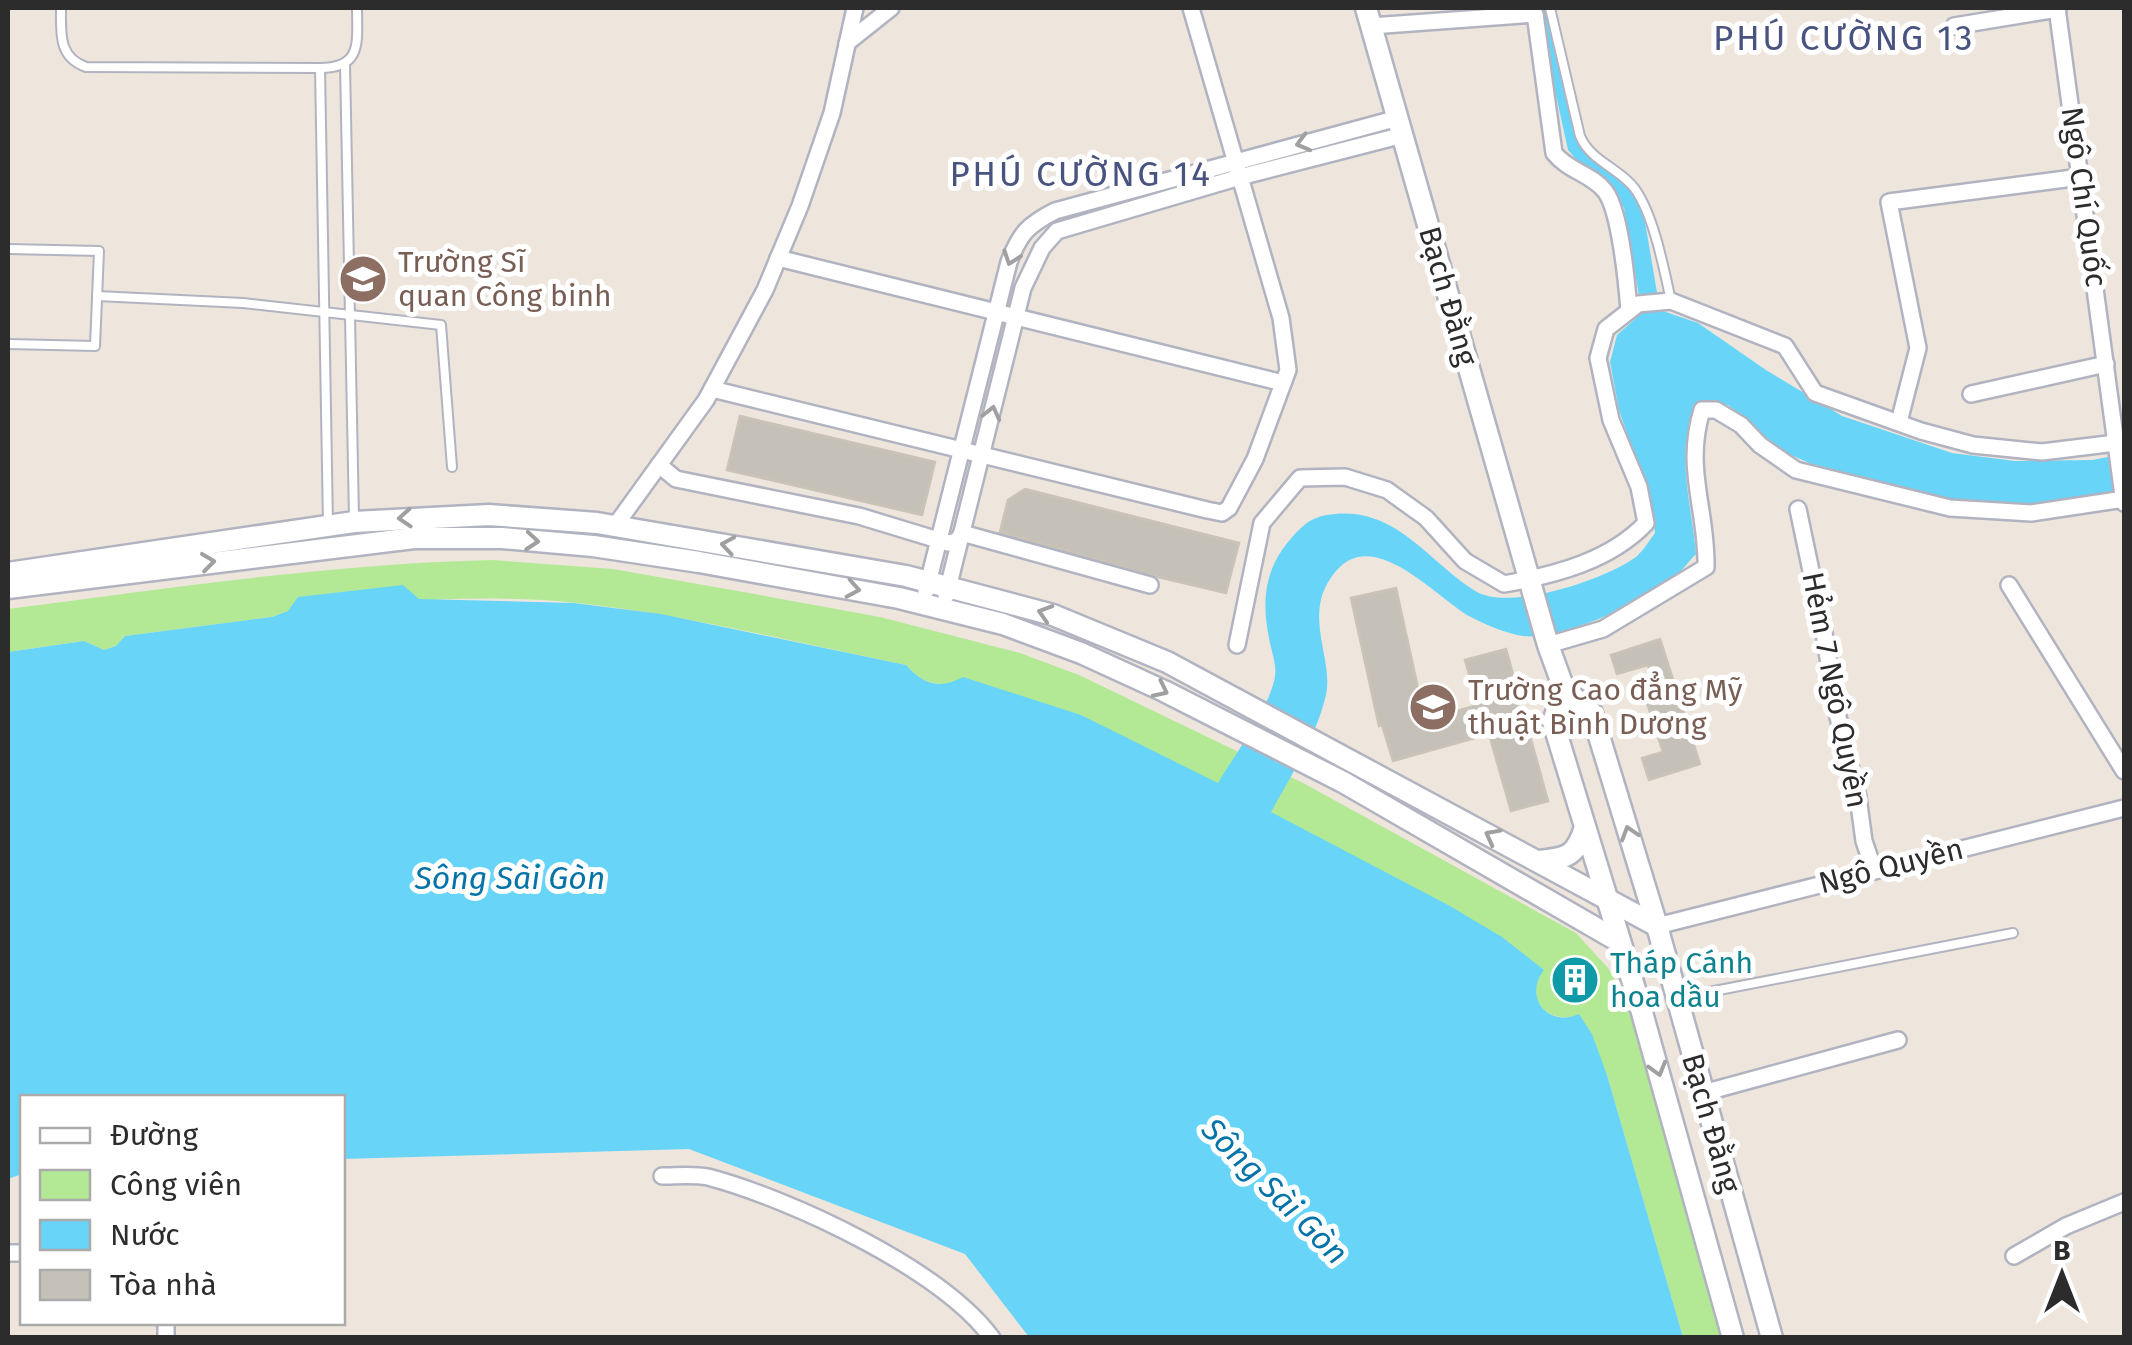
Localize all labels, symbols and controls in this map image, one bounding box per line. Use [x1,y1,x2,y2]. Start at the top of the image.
district label: PHÚ CƯỜNG 13 [1713,17,1975,59]
street label: Ngô Chí Quốc [2054,105,2114,289]
one-way arrow [1295,132,1313,153]
district label: PHÚ CƯỜNG 14 [950,153,1212,195]
street label: Bạch Đằng [1411,222,1485,370]
place label: Trường Sĩ quan Công binh [398,244,612,314]
one-way arrow [1003,249,1023,266]
school or university icon: Trường Sĩ quan Công binh [337,253,389,305]
one-way arrow [980,405,1001,422]
one-way arrow [397,507,413,528]
one-way arrow [524,529,540,551]
one-way arrow [720,535,736,556]
one-way arrow [201,552,217,573]
street label: Hẻm 7 Ngô Quyền [1794,569,1876,811]
one-way arrow [844,578,861,599]
one-way arrow [1038,604,1055,625]
place label: Trường Cao đẳng Mỹ thuật Bình Dương [1468,671,1743,742]
one-way arrow [1151,677,1169,697]
school or university icon: Trường Cao đẳng Mỹ thuật Bình Dương [1407,681,1459,733]
one-way arrow [1620,825,1640,842]
one-way arrow [1484,829,1503,848]
street label: Ngô Quyền [1815,831,1967,901]
water label: Sông Sài Gòn [414,859,605,897]
place label: Tháp Cánh hoa dầu [1610,945,1753,1015]
building icon: Tháp Cánh hoa dầu [1549,954,1601,1006]
street label: Bạch Đằng [1674,1049,1748,1197]
one-way arrow [1646,1060,1667,1077]
legend [20,1095,345,1325]
water label: Sông Sài Gòn [1193,1109,1356,1272]
text: Đường [110,1117,199,1153]
text: Công viên [110,1167,242,1203]
text: Nước [110,1217,180,1253]
north arrow [2012,1225,2112,1325]
text: B [2053,1234,2071,1267]
text: Tòa nhà [110,1267,217,1303]

